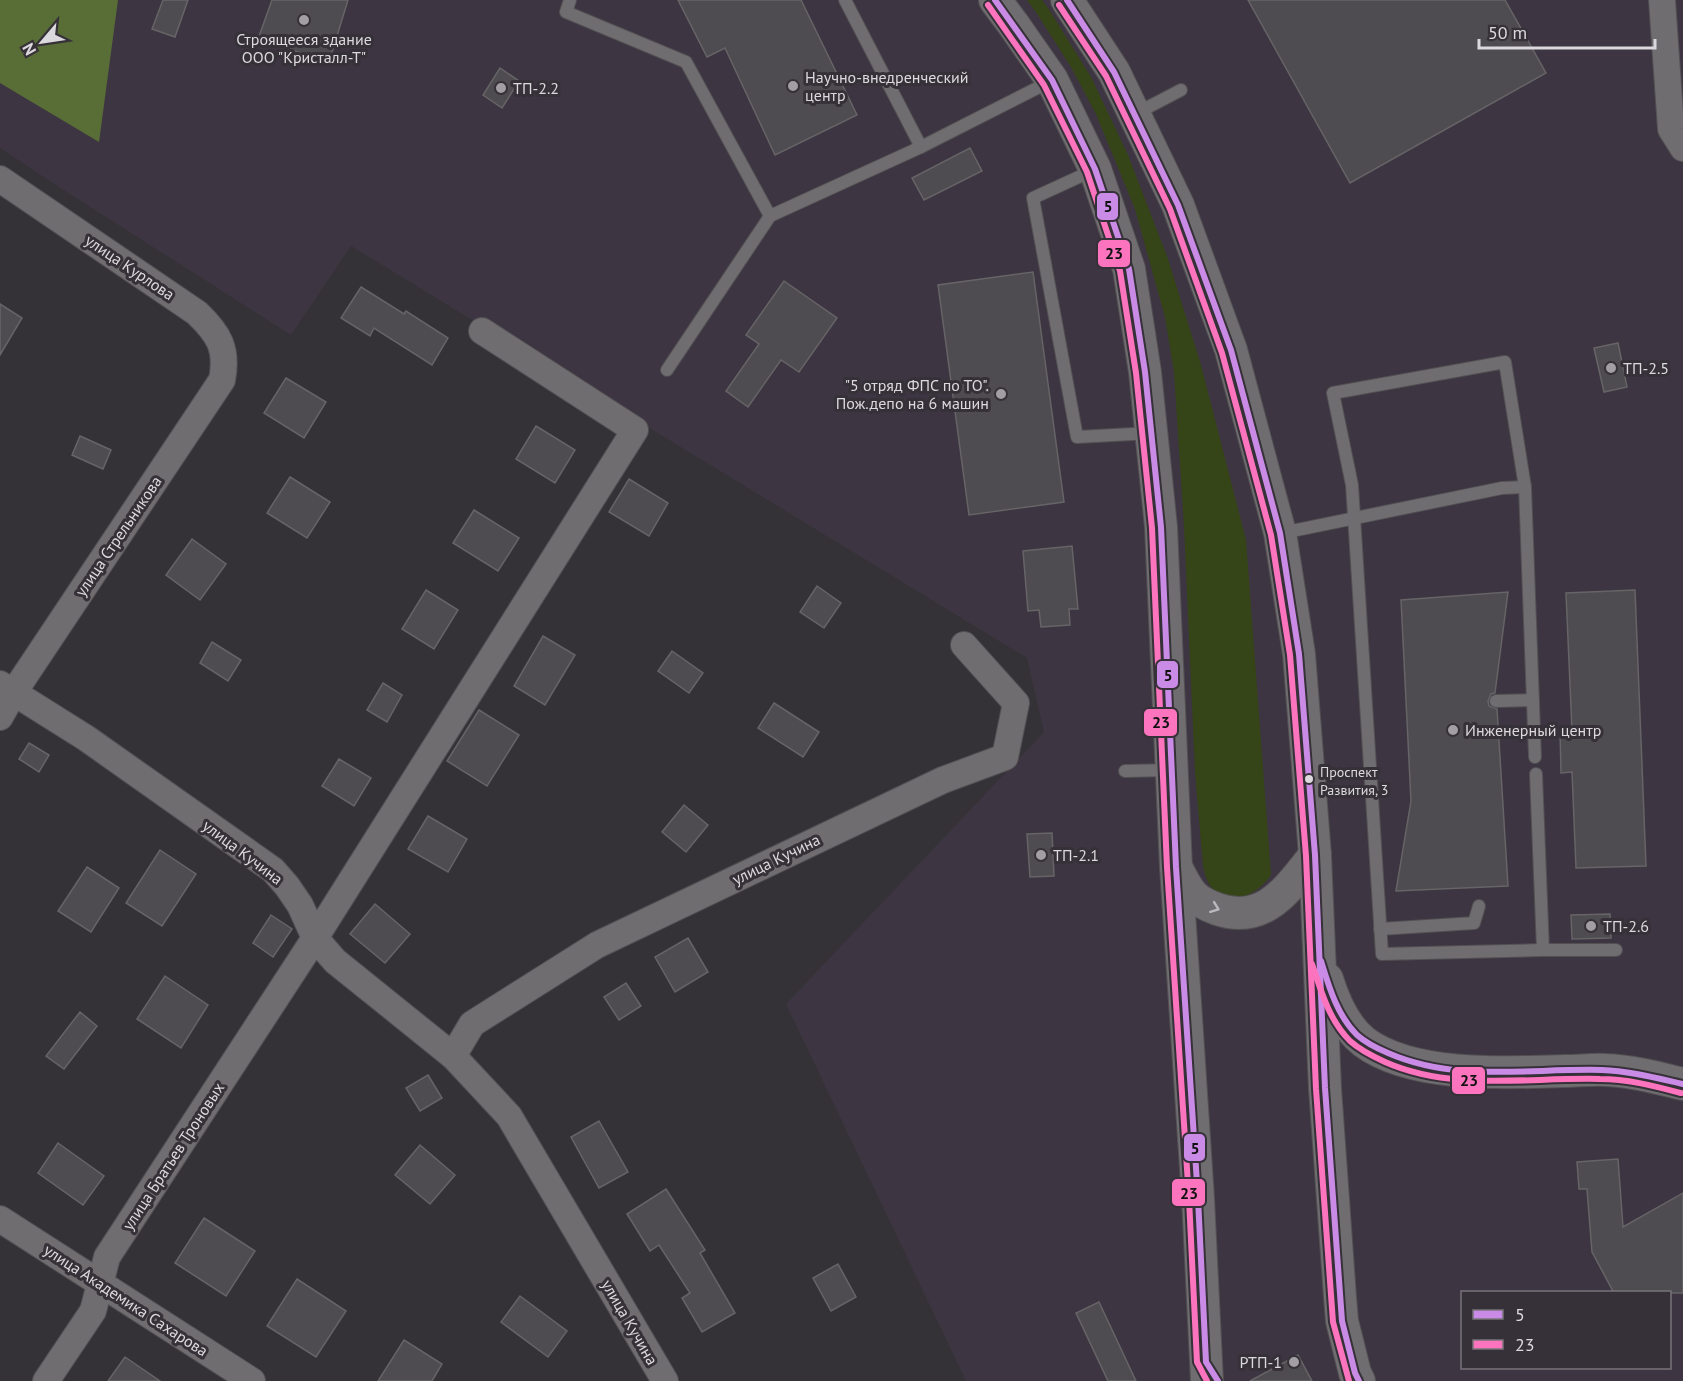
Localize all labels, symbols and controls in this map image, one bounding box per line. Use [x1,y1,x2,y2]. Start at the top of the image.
north arrow [12,12,72,72]
scale bar [1479,12,1654,50]
marker: Строящееся здание ООО "Кристалл-Т" [297,13,311,27]
text: 50 m [1488,21,1527,44]
place label: Строящееся здание ООО "Кристалл-Т" [236,29,372,67]
text: N [18,40,40,59]
place label: Научно-внедренческий центр [805,67,969,105]
place label: ТП-2.2 [513,78,559,98]
marker: Научно-внедренческий центр [786,79,800,93]
marker: ТП-2.2 [494,81,508,95]
line badge: 5 [1096,192,1119,221]
text: 5 [1103,196,1113,216]
street label: улица Курлова [82,230,178,304]
line badge: 23 [1097,239,1131,268]
text: 23 [1105,243,1123,263]
place label: ТП-2.5 [1623,358,1669,378]
marker: ТП-2.5 [1604,361,1618,375]
place label: "5 отряд ФПС по ТО". Пож.депо на 6 машин [836,375,989,413]
marker: "5 отряд ФПС по ТО". Пож.депо на 6 машин [994,387,1008,401]
street label: улица Стрельникова [70,472,166,600]
line badge: 5 [1156,660,1179,689]
text: 5 [1163,665,1173,685]
line badge: 23 [1143,708,1178,737]
text: 23 [1152,712,1170,732]
place label: Инженерный центр [1465,720,1601,740]
marker: Инженерный центр [1446,723,1460,737]
place label: Проспект Развития, 3 [1320,763,1388,799]
marker: Проспект Развития, 3 [1303,773,1315,785]
street label: улица Кучина [199,815,287,889]
street label: улица Кучина [729,829,823,889]
place label: ТП-2.1 [1053,845,1099,865]
marker: ТП-2.1 [1034,848,1048,862]
one-way arrow [1210,900,1220,913]
place label: ТП-2.6 [1603,916,1649,936]
marker: ТП-2.6 [1584,919,1598,933]
line badge: 23 [1451,1066,1486,1095]
text: 23 [1460,1070,1478,1090]
street label: улица Братьев Троновых [118,1078,228,1234]
line badge: 5 [1183,1133,1206,1162]
text: 5 [1190,1138,1200,1158]
line badge: 23 [1171,1178,1206,1207]
text: 23 [1180,1183,1198,1203]
street label: улица Академика Сахарова [40,1239,212,1361]
street label: улица Кучина [597,1276,663,1368]
legend [1461,1291,1671,1369]
text: 5 [1515,1303,1525,1326]
text: 23 [1515,1333,1535,1356]
place label: РТП-1 [1239,1352,1282,1372]
marker: РТП-1 [1287,1355,1301,1369]

